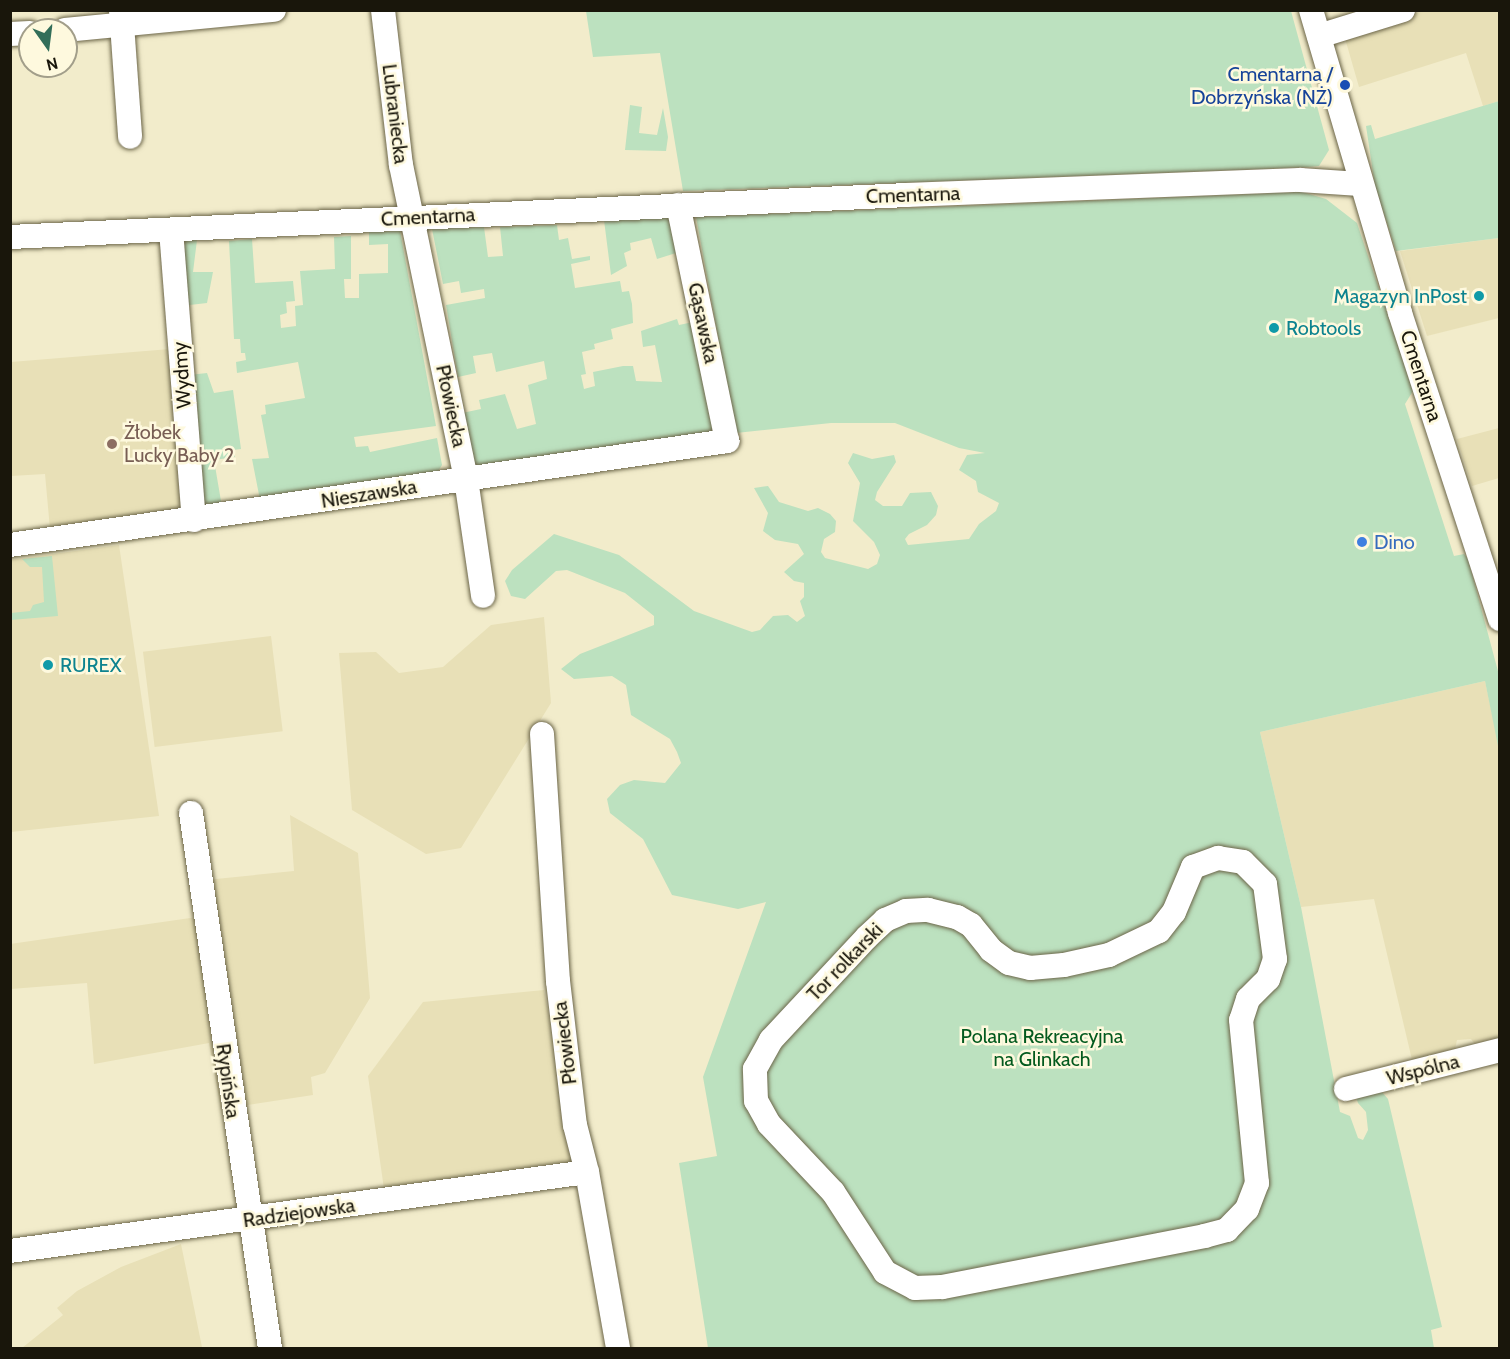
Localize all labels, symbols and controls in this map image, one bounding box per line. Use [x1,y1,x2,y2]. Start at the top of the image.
north arrow [18,18,78,78]
text: N [44,53,60,75]
place label: Cmentarna / Dobrzyńska (NŻ) [1191,62,1333,109]
street label: Lubraniecka [377,63,413,165]
marker: Cmentarna / Dobrzyńska (NŻ) [1338,78,1352,92]
street label: Cmentarna [865,181,961,209]
street label: Cmentarna [380,203,476,231]
street label: Gąsawska [683,280,723,366]
place label: Magazyn InPost [1334,284,1467,308]
marker: Magazyn InPost [1472,289,1486,303]
place label: Robtools [1286,316,1361,340]
marker: Robtools [1267,321,1281,335]
street label: Cmentarna [1395,327,1447,425]
street label: Wydmy [168,341,196,409]
street label: Płowiecka [431,363,471,449]
place label: Żłobek Lucky Baby 2 [124,420,234,467]
marker: Żłobek Lucky Baby 2 [105,437,119,451]
street label: Nieszawska [319,475,419,513]
place label: Dino [1374,530,1415,554]
marker: Dino [1355,535,1369,549]
place label: RUREX [60,653,122,677]
marker: RUREX [41,658,55,672]
street label: Tor rolkarski [802,918,888,1006]
street label: Płowiecka [548,1000,582,1086]
park label: Polana Rekreacyjna na Glinkach [961,1024,1123,1071]
street label: Rypińska [211,1042,245,1120]
street label: Wspólna [1384,1049,1462,1091]
street label: Radziejowska [241,1193,357,1233]

